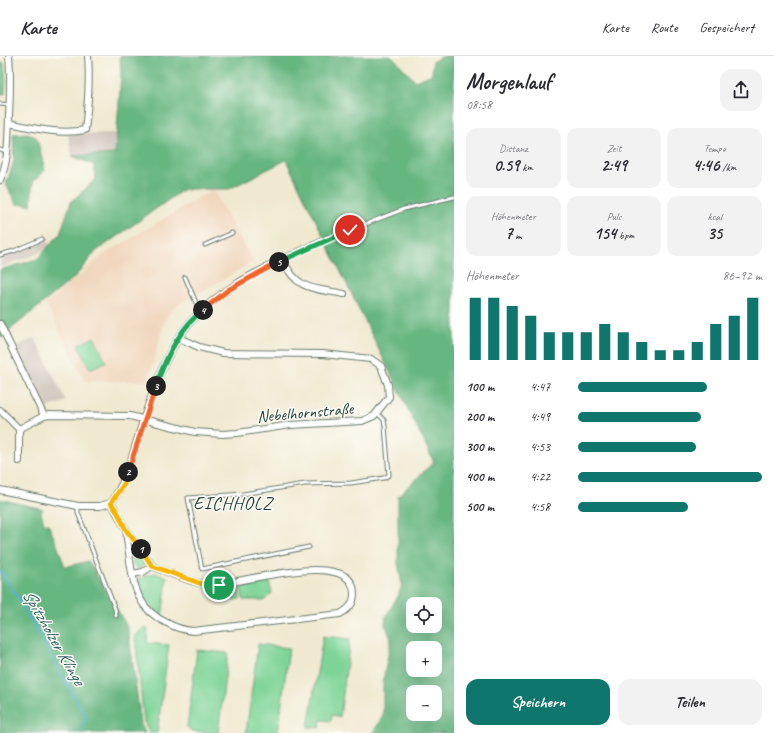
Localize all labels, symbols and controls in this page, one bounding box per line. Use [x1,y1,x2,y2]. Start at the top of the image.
text: Karte [20,16,57,40]
text: Karte [602,19,629,36]
text: Route [651,19,677,36]
text: Gespeichert [699,19,754,36]
text: Morgenlauf [466,68,551,96]
button: share [720,69,762,111]
text: 08:58 [466,97,492,113]
text: Distanz [499,141,528,155]
text: Zeit [607,141,621,155]
text: Tempo [704,141,726,155]
text: 0.59 [494,155,520,176]
text: 2:49 [601,155,627,176]
text: 4:46 [693,155,719,176]
text: km [520,160,533,174]
text: /km [719,160,737,174]
text: Höhenmeter [491,209,536,223]
text: Puls [607,209,621,223]
text: kcal [707,209,722,223]
pin [333,213,367,247]
icon: check [339,219,361,241]
text: 7 [505,223,513,244]
text: 154 [594,223,616,244]
text: 35 [707,223,722,244]
text: m [513,228,522,242]
text: bpm [616,228,634,242]
pin: 5 [269,252,289,272]
text: 5 [277,255,281,269]
text: Höhenmeter [466,268,519,284]
text: 86–92 m [722,268,762,284]
pin: 4 [193,300,213,320]
text: 4 [201,303,205,317]
pin: 3 [146,376,166,396]
text: 3 [154,379,158,393]
text: 100 m [466,379,494,395]
text: 4:47 [530,379,550,395]
street label: Nebelhornstraße [256,398,355,427]
text: 200 m [466,409,494,425]
text: 4:49 [530,409,550,425]
text: 300 m [466,439,494,455]
text: 4:53 [530,439,550,455]
pin: 2 [118,462,138,482]
text: 2 [126,465,130,479]
text: 400 m [466,469,494,485]
text: 4:22 [530,469,550,485]
district label: EICHHOLZ [193,492,274,514]
text: 500 m [466,499,494,515]
text: 4:58 [530,499,550,515]
pin: 1 [131,539,151,559]
text: 1 [139,542,143,556]
pin [202,568,236,602]
icon: arrive [208,574,230,596]
water label: Spitzholzer Klinge [18,585,92,691]
map controls [406,597,442,721]
button: locate [406,597,442,633]
button: + [406,641,442,677]
button: Speichern [466,679,610,725]
button: Teilen [618,679,762,725]
button: − [406,685,442,721]

